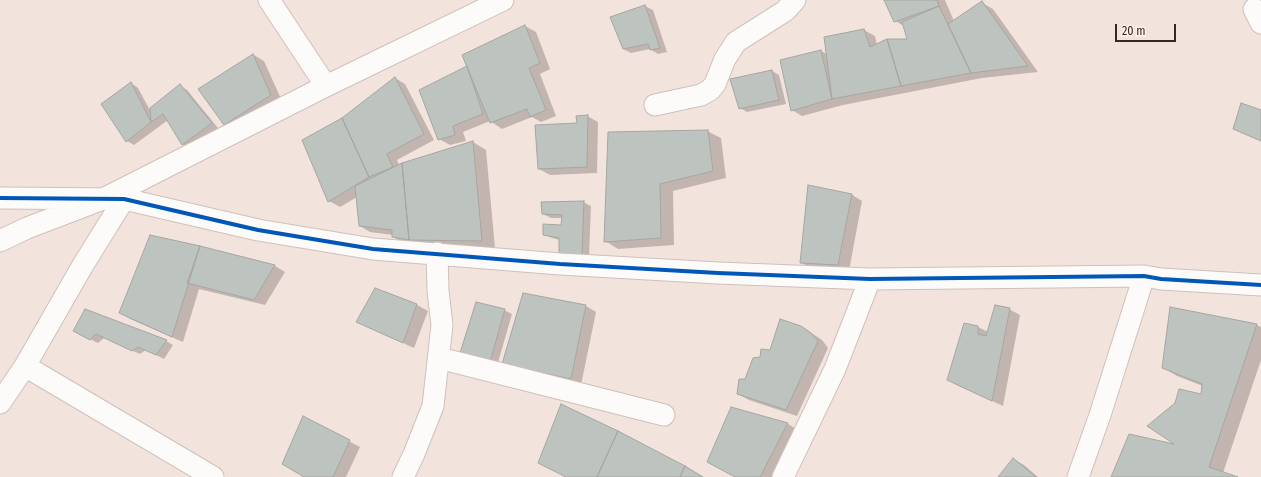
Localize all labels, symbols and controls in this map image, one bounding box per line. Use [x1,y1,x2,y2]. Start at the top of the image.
scale bar [1117,16,1178,42]
text: 20 m [1122,24,1146,38]

